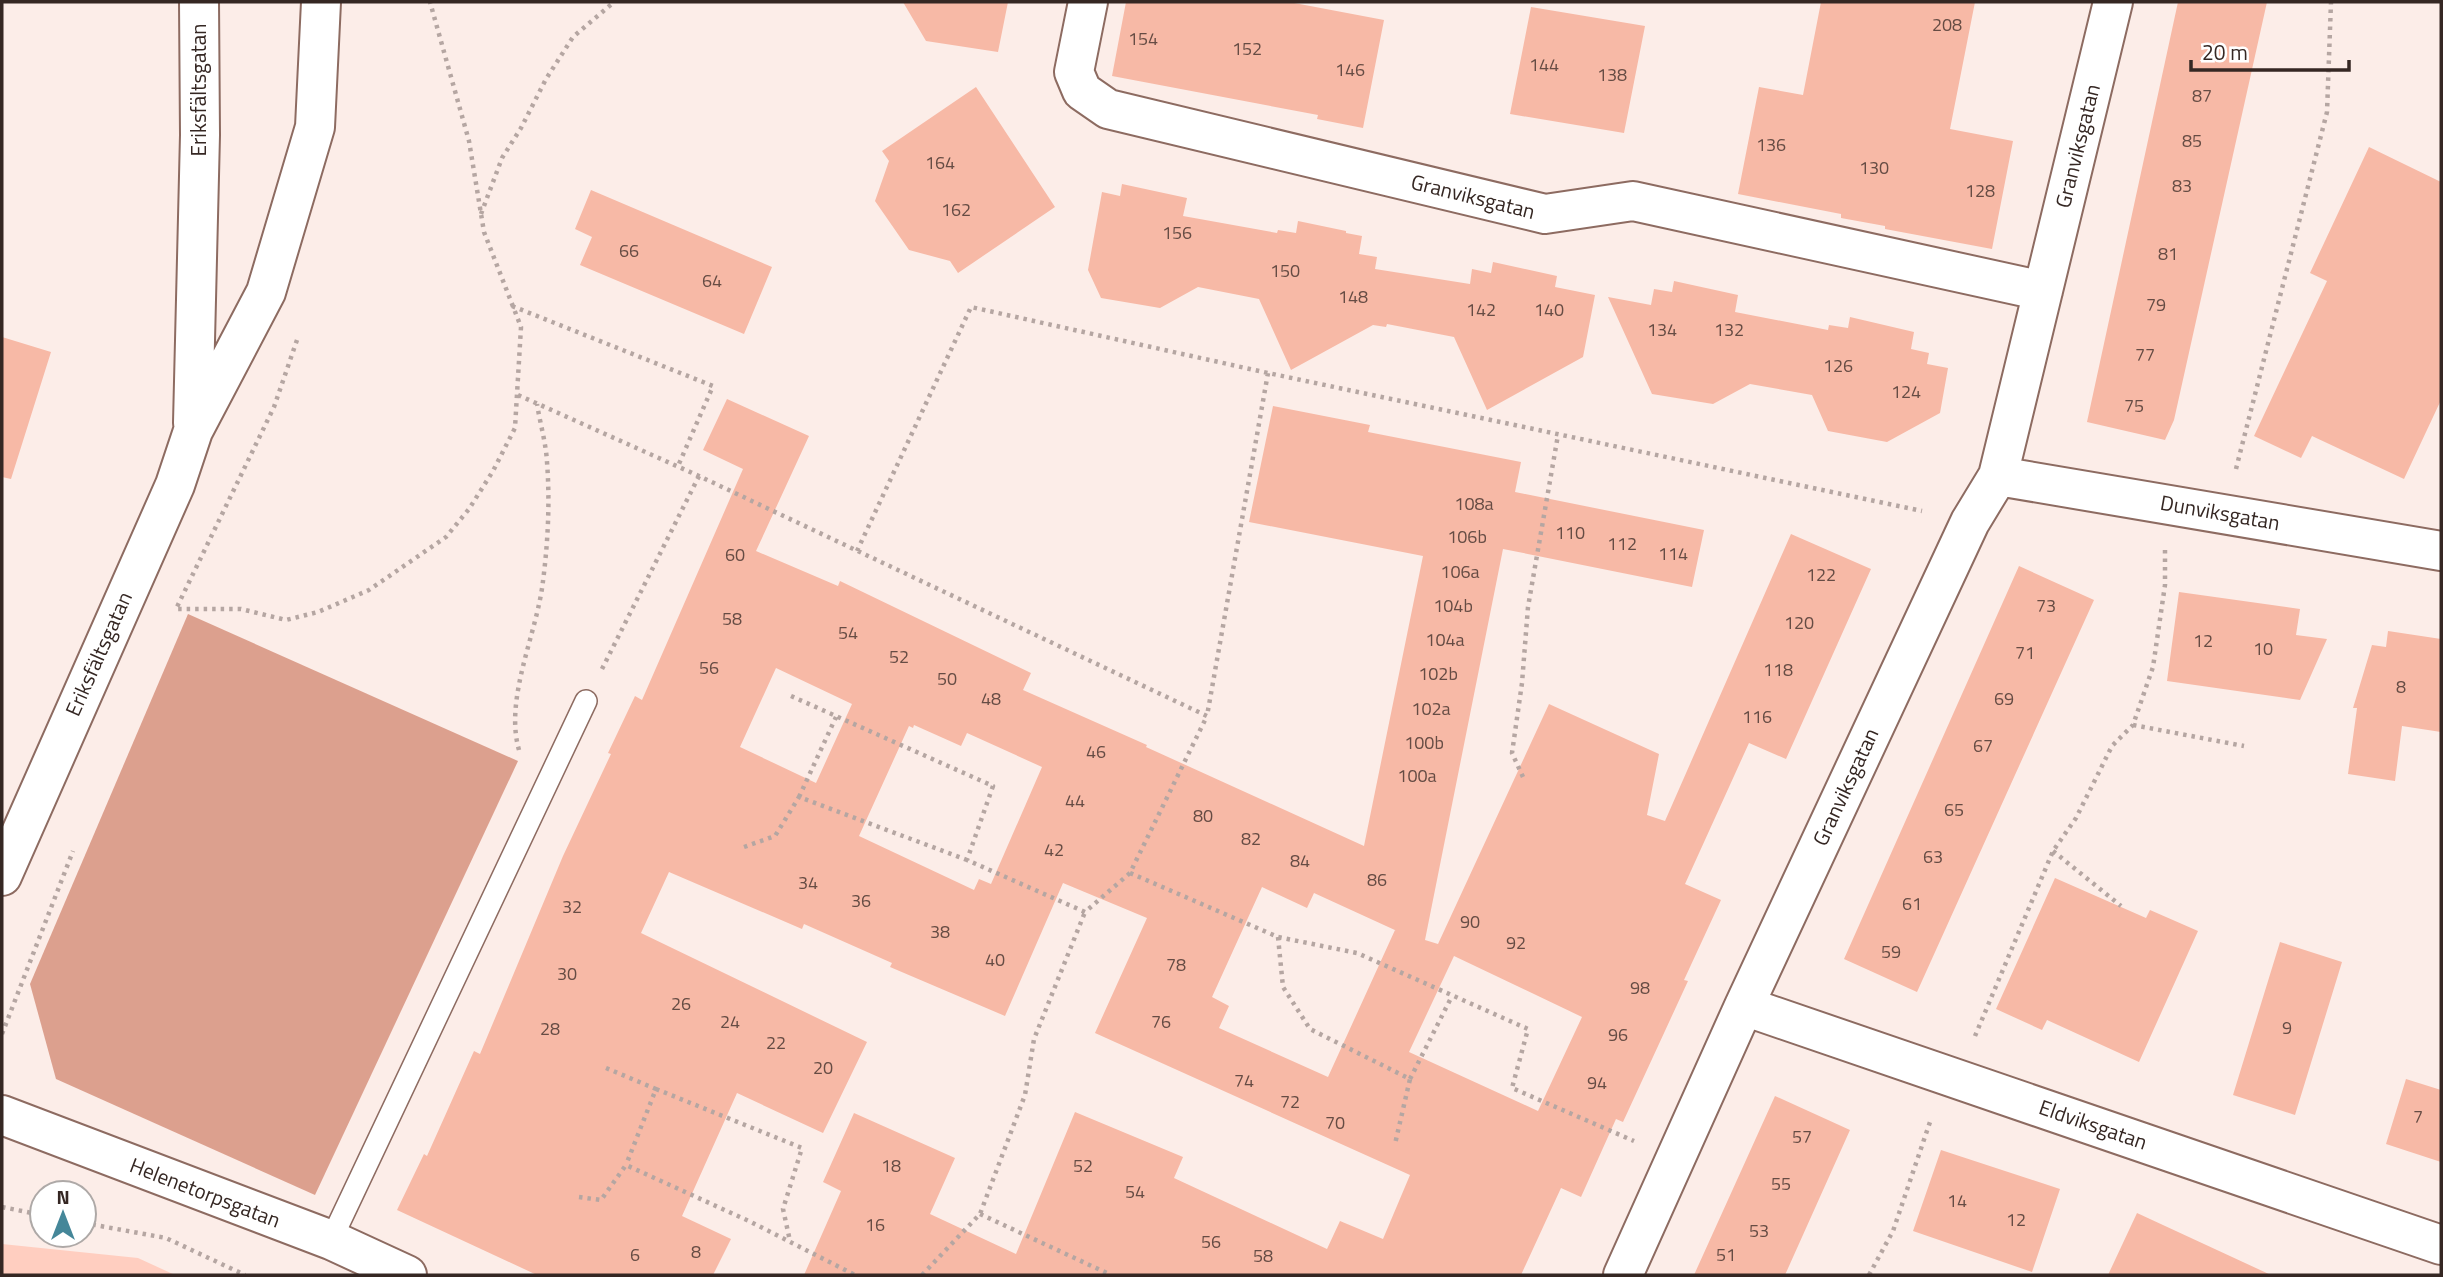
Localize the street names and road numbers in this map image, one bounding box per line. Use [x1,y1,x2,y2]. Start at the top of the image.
street label: Eriksfältsgatan [182,23,214,157]
street label: Granviksgatan [2046,80,2108,211]
street label: Granviksgatan [1408,165,1539,227]
street label: Dunviksgatan [2158,486,2282,538]
street label: Eriksfältsgatan [56,586,140,721]
street label: Granviksgatan [1804,722,1886,851]
street label: Eldviksgatan [2035,1091,2152,1157]
street label: Helenetorpsgatan [125,1149,285,1235]

